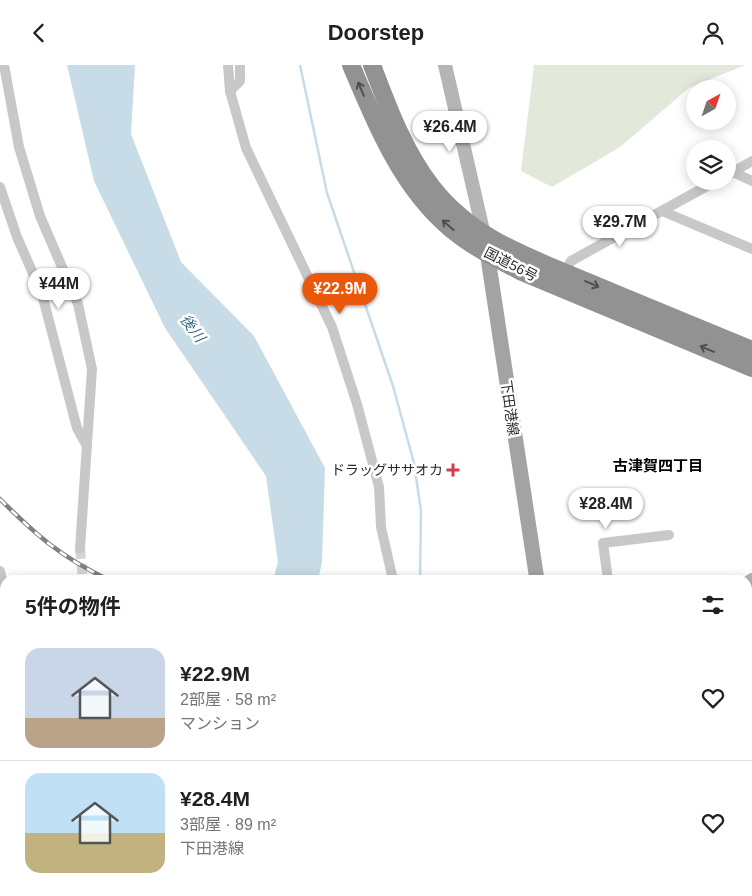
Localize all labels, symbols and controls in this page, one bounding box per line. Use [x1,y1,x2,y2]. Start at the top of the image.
icon: back [25,19,53,47]
icon: person [699,19,727,47]
text: Doorstep [328,20,424,45]
north arrow [686,80,736,130]
map controls [686,80,736,190]
one-way arrow [356,82,366,97]
pin: ¥26.4M [409,111,491,153]
text: ¥26.4M [423,118,477,135]
button: layers [686,140,736,190]
pin: ¥29.7M [579,205,661,248]
text: ¥29.7M [593,213,647,230]
one-way arrow [441,219,454,231]
street label: 国道56号 [482,244,540,284]
pin: ¥44M [29,267,89,310]
pin: ¥22.9M [299,273,381,315]
text: ¥44M [39,275,79,292]
one-way arrow [584,279,599,289]
text: ¥22.9M [313,280,367,297]
water label: 後川 [177,311,210,347]
one-way arrow [700,343,715,353]
street label: 下田港線 [498,379,522,437]
district label: 古津賀四丁目 [613,457,703,474]
place label: ドラッグササオカ [331,462,443,478]
marker: ドラッグササオカ [447,464,459,476]
pin: ¥28.4M [565,487,647,530]
text: ¥28.4M [579,495,633,512]
icon: filters [699,591,727,619]
text: 5件の物件 [25,595,121,618]
text: ¥22.9M [180,662,250,685]
icon: home [65,668,125,728]
icon: heart [699,684,727,712]
text: 2部屋 · 58 m² [180,691,276,708]
text: マンション [180,715,260,732]
text: ¥28.4M [180,787,250,810]
icon: home [65,793,125,853]
icon: heart [699,809,727,837]
text: 3部屋 · 89 m² [180,816,276,833]
text: 下田港線 [180,840,244,857]

